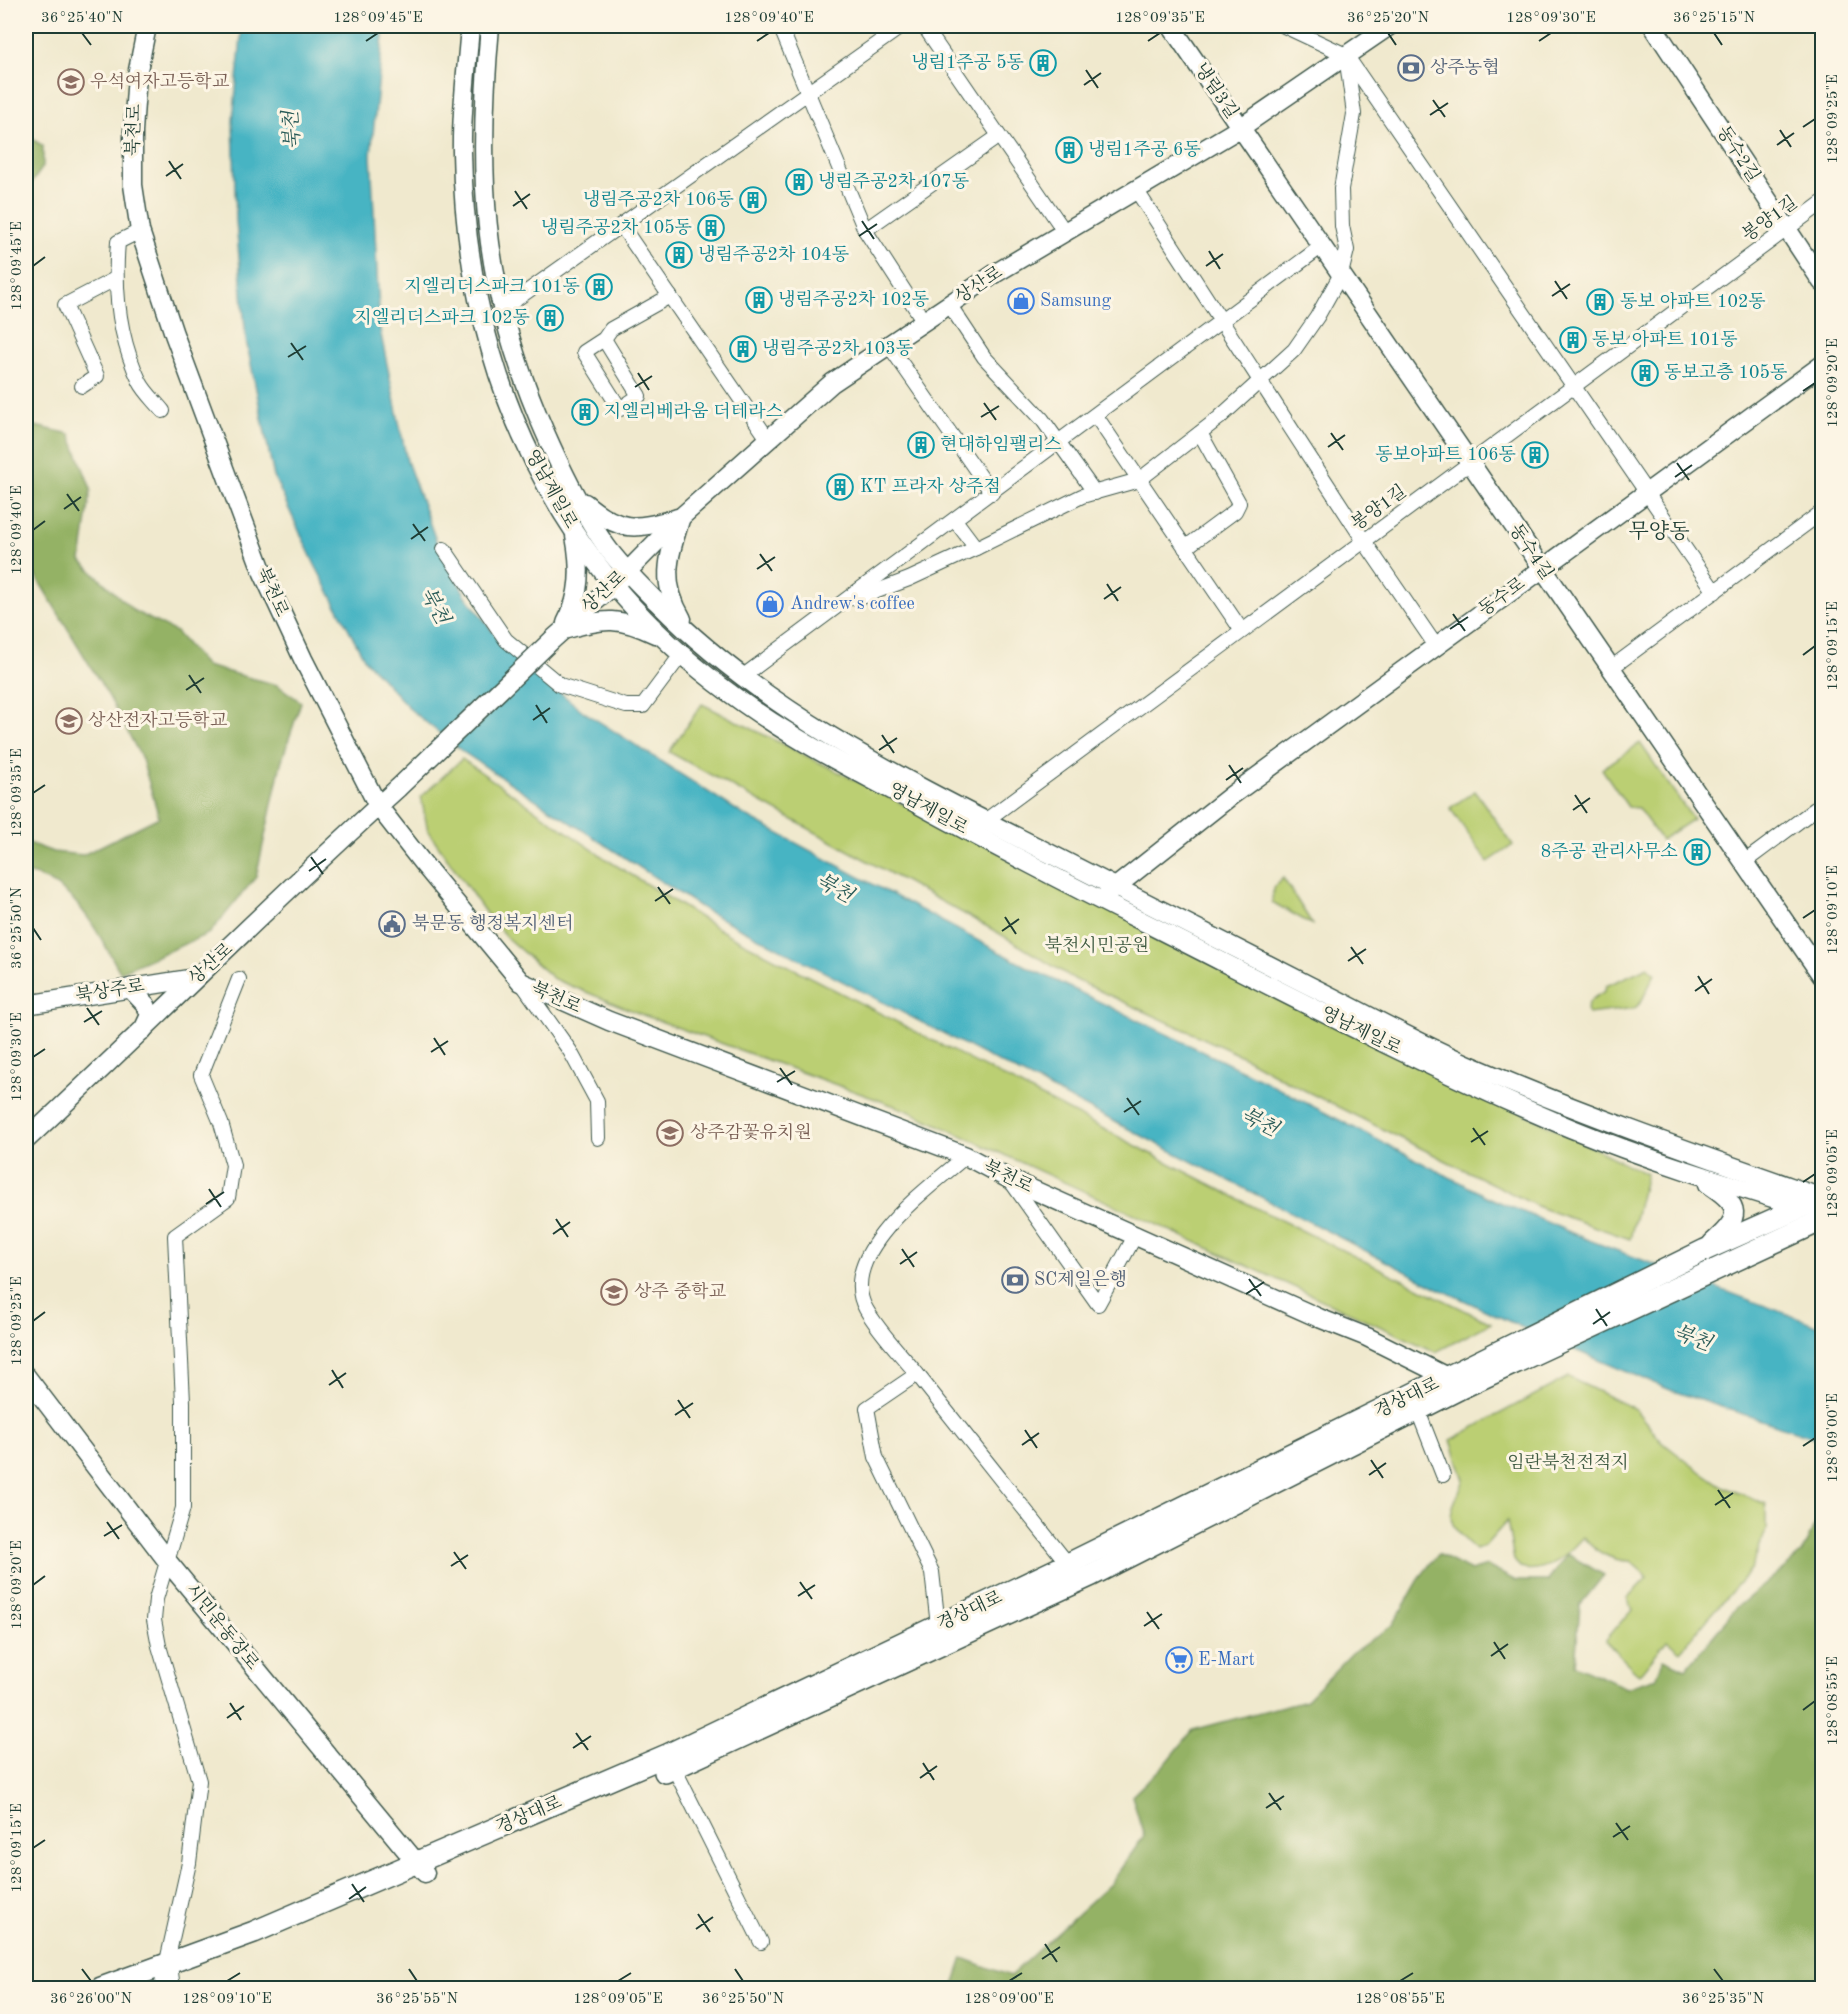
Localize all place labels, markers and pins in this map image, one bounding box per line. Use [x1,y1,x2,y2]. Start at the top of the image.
building icon: 냉림1주공 5동 [1028,48,1058,78]
place label: 냉림1주공 5동 [911,53,1024,72]
bank icon: 상주농협 [1396,53,1426,83]
place label: 상주농협 [1430,58,1500,77]
school or university icon: 우석여자고등학교 [56,67,86,97]
place label: 우석여자고등학교 [90,72,230,91]
building icon: 냉림1주공 6동 [1054,135,1084,165]
place label: 냉림1주공 6동 [1088,140,1201,159]
building icon: 냉림주공2차 107동 [784,167,814,197]
place label: 냉림주공2차 107동 [818,172,969,191]
building icon: 냉림주공2차 106동 [738,185,768,215]
place label: 냉림주공2차 106동 [583,190,734,209]
building icon: 냉림주공2차 105동 [696,213,726,243]
place label: 냉림주공2차 105동 [541,218,692,237]
building icon: 냉림주공2차 104동 [664,240,694,270]
place label: 냉림주공2차 104동 [698,245,849,264]
building icon: 지엘리더스파크 101동 [584,272,614,302]
place label: 지엘리더스파크 101동 [405,277,580,296]
building icon: 냉림주공2차 102동 [744,285,774,315]
shop icon: Samsung [1006,286,1036,316]
building icon: 동보 아파트 102동 [1585,287,1615,317]
place label: 냉림주공2차 102동 [778,290,929,309]
place label: Samsung [1040,292,1111,310]
place label: 동보 아파트 102동 [1620,292,1766,311]
building icon: 지엘리더스파크 102동 [535,303,565,333]
place label: 지엘리더스파크 102동 [355,308,530,327]
building icon: 동보 아파트 101동 [1558,325,1588,355]
place label: 동보 아파트 101동 [1592,330,1738,349]
building icon: 냉림주공2차 103동 [728,334,758,364]
place label: 냉림주공2차 103동 [762,339,913,358]
building icon: 동보고층 105동 [1630,358,1660,388]
place label: 동보고층 105동 [1664,362,1787,382]
building icon: 지엘리베라움 더테라스 [570,397,600,427]
place label: 지엘리베라움 더테라스 [604,402,784,421]
building icon: 현대하임팰리스 [906,430,936,460]
place label: 현대하임팰리스 [940,435,1062,454]
building icon: 동보아파트 106동 [1520,440,1550,470]
place label: 동보아파트 106동 [1375,445,1516,464]
building icon: KT 프라자 상주점 [825,472,855,502]
place label: KT 프라자 상주점 [860,477,1001,496]
shop icon: Andrew's coffee [755,589,785,619]
place label: Andrew's coffee [790,595,915,613]
school or university icon: 상산전자고등학교 [54,706,84,736]
place label: 상산전자고등학교 [88,711,228,730]
building icon: 8주공 관리사무소 [1682,837,1712,867]
place label: 8주공 관리사무소 [1541,842,1678,861]
public building icon: 북문동 행정복지센터 [377,909,407,939]
place label: 북문동 행정복지센터 [412,913,574,933]
school or university icon: 상주감꽃유치원 [655,1118,685,1148]
place label: 상주감꽃유치원 [690,1123,812,1142]
bank icon: SC제일은행 [1000,1265,1030,1295]
place label: SC제일은행 [1034,1270,1127,1289]
school or university icon: 상주 중학교 [599,1277,629,1307]
place label: 상주 중학교 [634,1282,727,1301]
supermarket icon: E-Mart [1164,1645,1194,1675]
place label: E-Mart [1198,1651,1255,1669]

